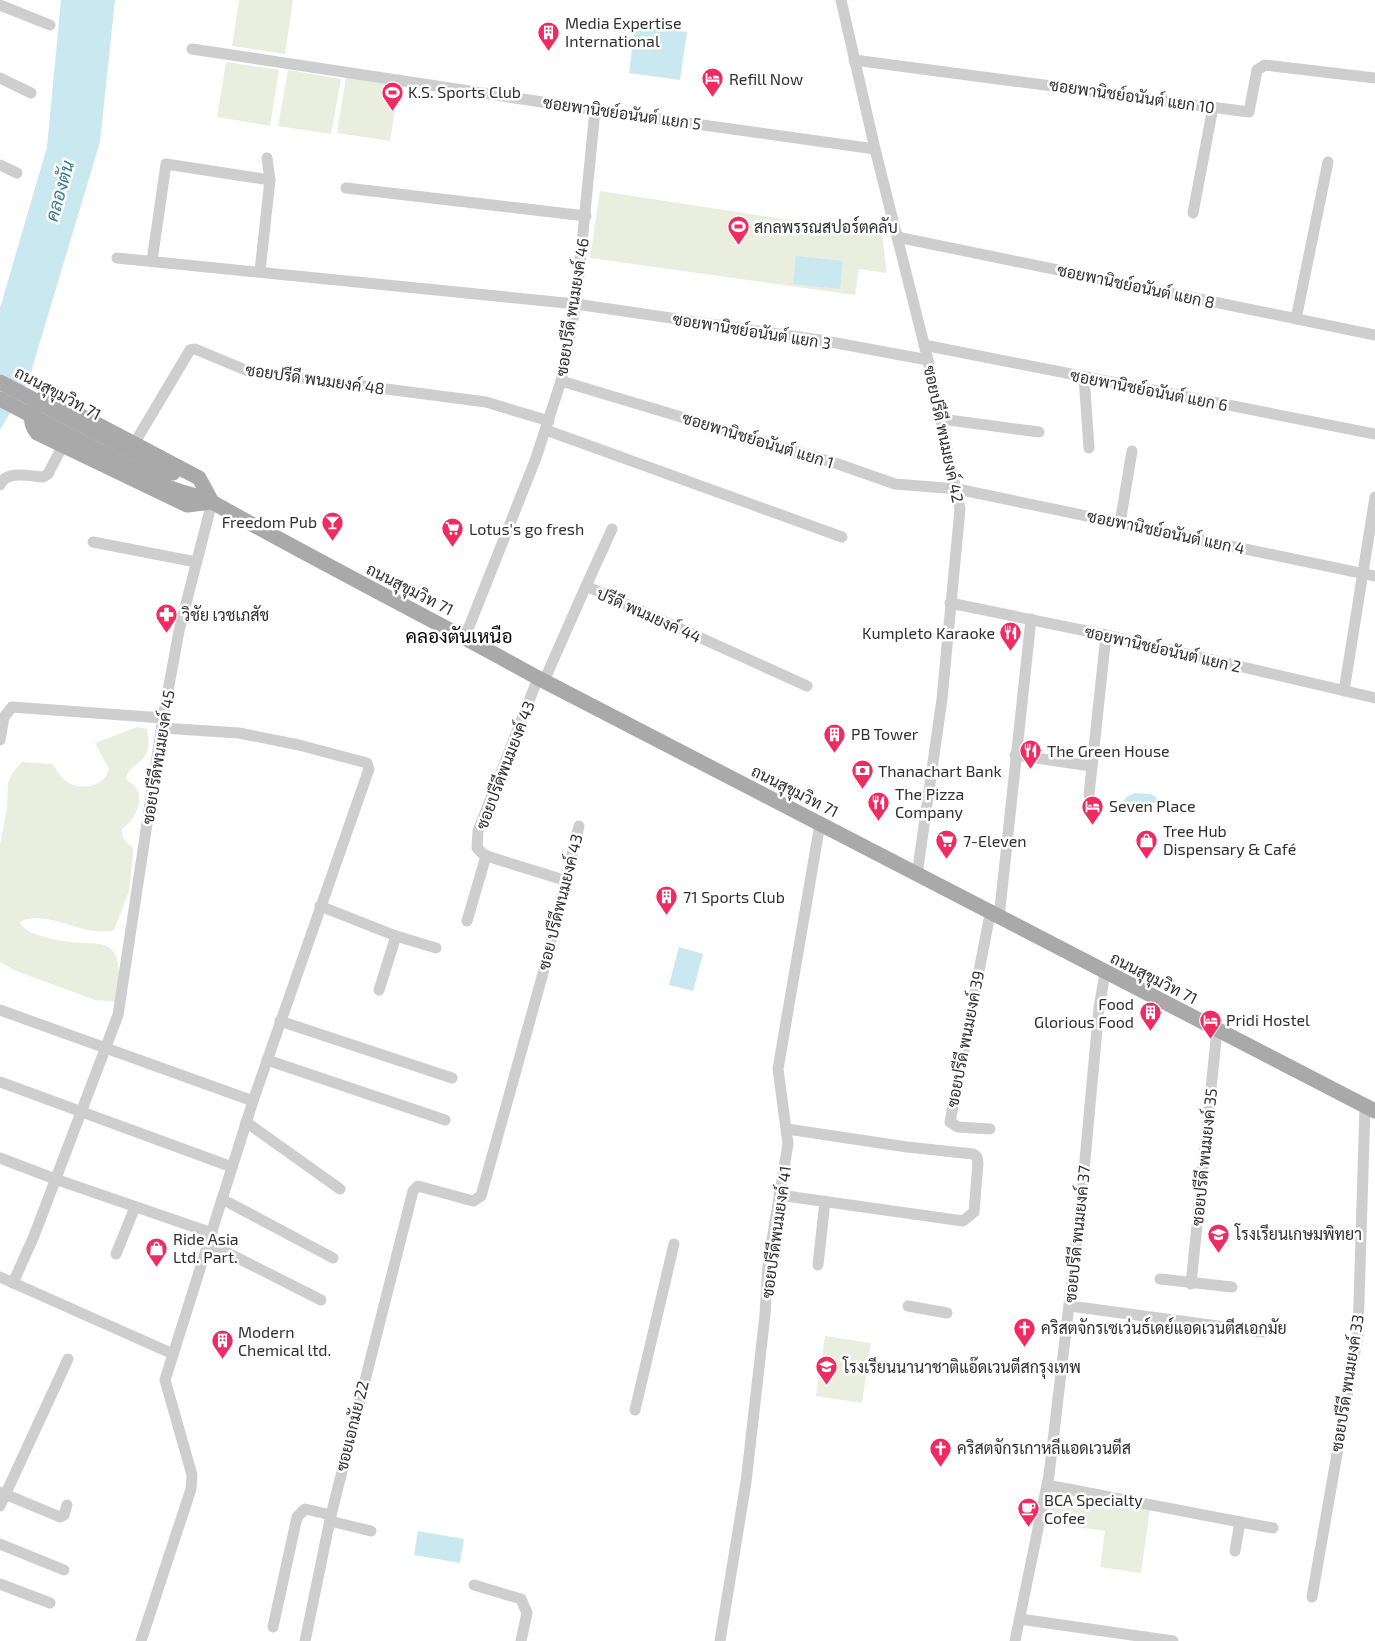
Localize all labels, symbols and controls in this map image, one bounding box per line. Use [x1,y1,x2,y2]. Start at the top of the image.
place label: Media Expertise International [565,13,682,50]
building icon: Media Expertise International [537,20,561,51]
hotel icon: Refill Now [701,67,725,98]
place label: Refill Now [729,69,803,88]
street label: ซอยพานิชย์อนันต์ แยก 10 [1048,72,1216,117]
sports icon: K.S. Sports Club [380,80,404,111]
place label: K.S. Sports Club [408,82,521,101]
street label: ซอยพานิชย์อนันต์ แยก 5 [542,90,703,133]
water label: คลองตัน [40,157,78,224]
sports icon: สกลพรรณสปอร์ตคลับ [726,215,750,246]
place label: สกลพรรณสปอร์ตคลับ [754,215,898,236]
street label: ซอยปรีดี พนมยงค์ 46 [549,236,592,377]
street label: ซอยพานิชย์อนันต์ แยก 8 [1056,258,1217,312]
street label: ซอยพานิชย์อนันต์ แยก 3 [672,307,833,352]
street label: ซอยปรีดี พนมยงค์ 48 [244,357,386,398]
street label: ถนนสุขุมวิท 71 [10,362,105,426]
street label: ซอยปรีดี พนมยงค์ 42 [921,363,970,504]
street label: ซอยพานิชย์อนันต์ แยก 6 [1069,363,1230,414]
street label: ซอยพานิชย์อนันต์ แยก 1 [680,406,837,472]
street label: ซอยพานิชย์อนันต์ แยก 4 [1085,504,1247,558]
bar icon: Freedom Pub [321,510,345,541]
place label: Freedom Pub [222,512,317,531]
supermarket icon: Lotus's go fresh [441,517,465,548]
place label: Lotus's go fresh [469,519,584,538]
street label: ถนนสุขุมวิท 71 [362,558,457,621]
street label: ปรีดี พนมยงค์ 44 [594,581,705,646]
pharmacy icon: วิชัย เวชเภสัช [154,603,178,634]
place label: วิชัย เวชเภสัช [181,605,269,624]
street label: ซอยพานิชย์อนันต์ แยก 2 [1083,619,1244,676]
restaurant icon: Kumpleto Karaoke [999,621,1023,652]
place label: Kumpleto Karaoke [862,623,995,642]
district label: คลองตันเหนือ [405,624,513,647]
street label: ซอยปรีดีพนมยงค์ 45 [136,688,178,825]
street label: ซอยปรีดีพนมยงค์ 43 [469,697,538,832]
building icon: PB Tower [823,722,847,753]
place label: PB Tower [851,724,919,743]
restaurant icon: The Green House [1019,739,1043,770]
place label: The Green House [1047,741,1170,760]
bank icon: Thanachart Bank [850,759,874,790]
street label: ถนนสุขุมวิท 71 [747,760,842,823]
place label: Thanachart Bank [878,761,1002,780]
place label: The Pizza Company [895,784,964,821]
restaurant icon: The Pizza Company [867,791,891,822]
hotel icon: Seven Place [1081,794,1105,825]
place label: Seven Place [1109,796,1196,815]
place label: Tree Hub Dispensary & Café [1163,821,1296,858]
shop icon: Tree Hub Dispensary & Café [1135,828,1159,859]
supermarket icon: 7-Eleven [935,829,959,860]
street label: ซอย ปรีดีพนมยงค์ 43 [531,831,586,972]
place label: 7-Eleven [963,831,1027,850]
building icon: 71 Sports Club [655,885,679,916]
place label: 71 Sports Club [683,887,785,906]
street label: ถนนสุขุมวิท 71 [1106,947,1201,1010]
street label: ซอยปรีดี พนมยงค์ 39 [940,969,987,1109]
place label: Food Glorious Food [1034,994,1134,1031]
building icon: Food Glorious Food [1138,1001,1162,1032]
hotel icon: Pridi Hostel [1198,1008,1222,1039]
place label: Pridi Hostel [1226,1010,1310,1029]
street label: ซอยปรีดี พนมยงค์ 35 [1185,1087,1220,1227]
street label: ซอยปรีดีพนมยงค์ 41 [755,1164,794,1299]
street label: ซอยปรีดี พนมยงค์ 37 [1058,1164,1093,1304]
school or university icon: โรงเรียนเกษมพิทยา [1207,1222,1231,1253]
place label: โรงเรียนเกษมพิทยา [1234,1223,1362,1243]
place label: Ride Asia Ltd. Part. [173,1229,239,1266]
shop icon: Ride Asia Ltd. Part. [145,1236,169,1267]
street label: ซอยปรีดี พนมยงค์ 33 [1324,1313,1367,1453]
church icon: คริสตจักรเซเว่นธ์เดย์แอดเวนตีสเอกมัย [1013,1316,1037,1347]
place label: คริสตจักรเซเว่นธ์เดย์แอดเวนตีสเอกมัย [1041,1316,1287,1337]
place label: Modern Chemical ltd. [238,1322,331,1359]
building icon: Modern Chemical ltd. [210,1329,234,1360]
school or university icon: โรงเรียนนานาชาติแอ๊ดเวนตีสกรุงเทพ [815,1355,839,1386]
place label: โรงเรียนนานาชาติแอ๊ดเวนตีสกรุงเทพ [842,1356,1081,1379]
street label: ซอยเอกมัย 22 [331,1379,372,1473]
church icon: คริสตจักรเกาหลีแอดเวนตีส [929,1436,953,1467]
place label: คริสตจักรเกาหลีแอดเวนตีส [957,1437,1131,1457]
place label: BCA Specialty Cofee [1044,1490,1143,1527]
cafe icon: BCA Specialty Cofee [1016,1497,1040,1528]

